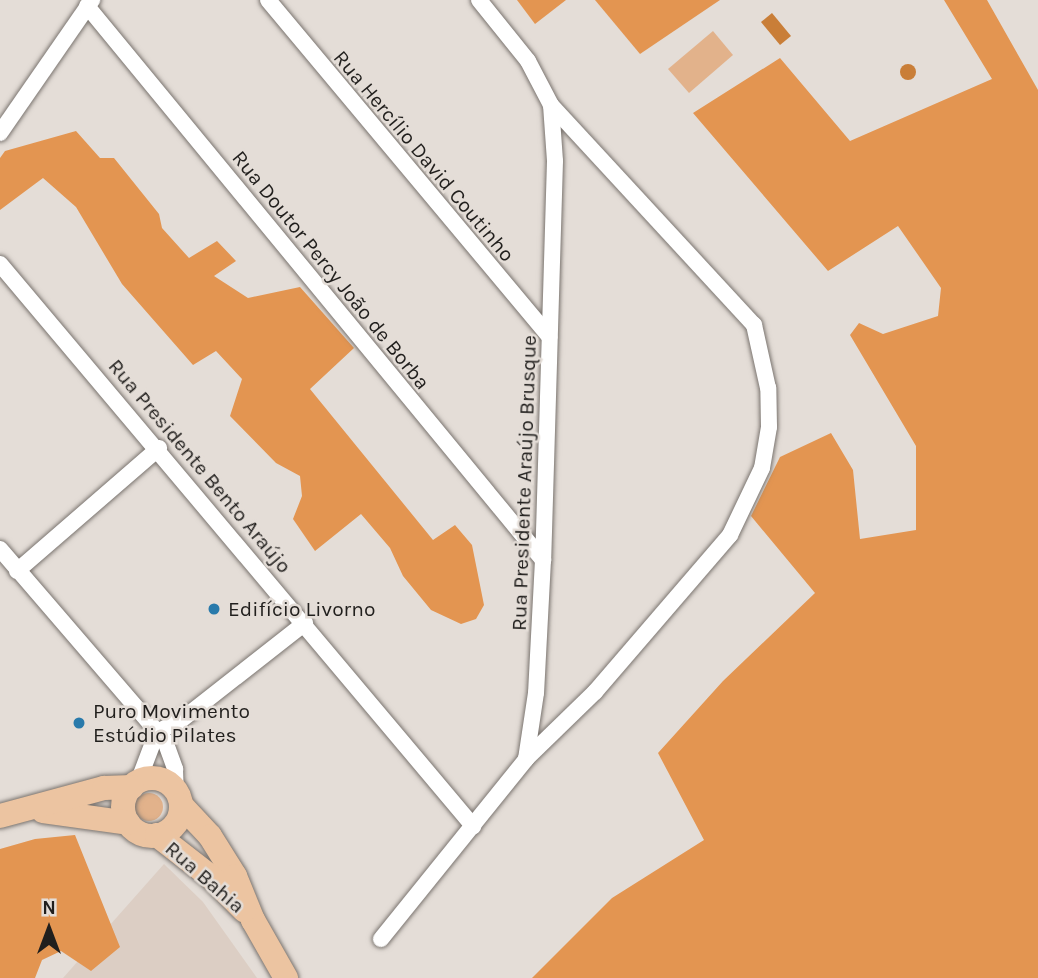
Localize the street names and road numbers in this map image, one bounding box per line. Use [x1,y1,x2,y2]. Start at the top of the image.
street label: Rua Hercílio David Coutinho [328,45,520,267]
street label: Rua Doutor Percy João de Borba [227,145,435,395]
street label: Rua Presidente Araújo Brusque [506,335,542,631]
street label: Rua Presidente Bento Araújo [103,354,297,578]
street label: Rua Bahia [160,836,250,918]

